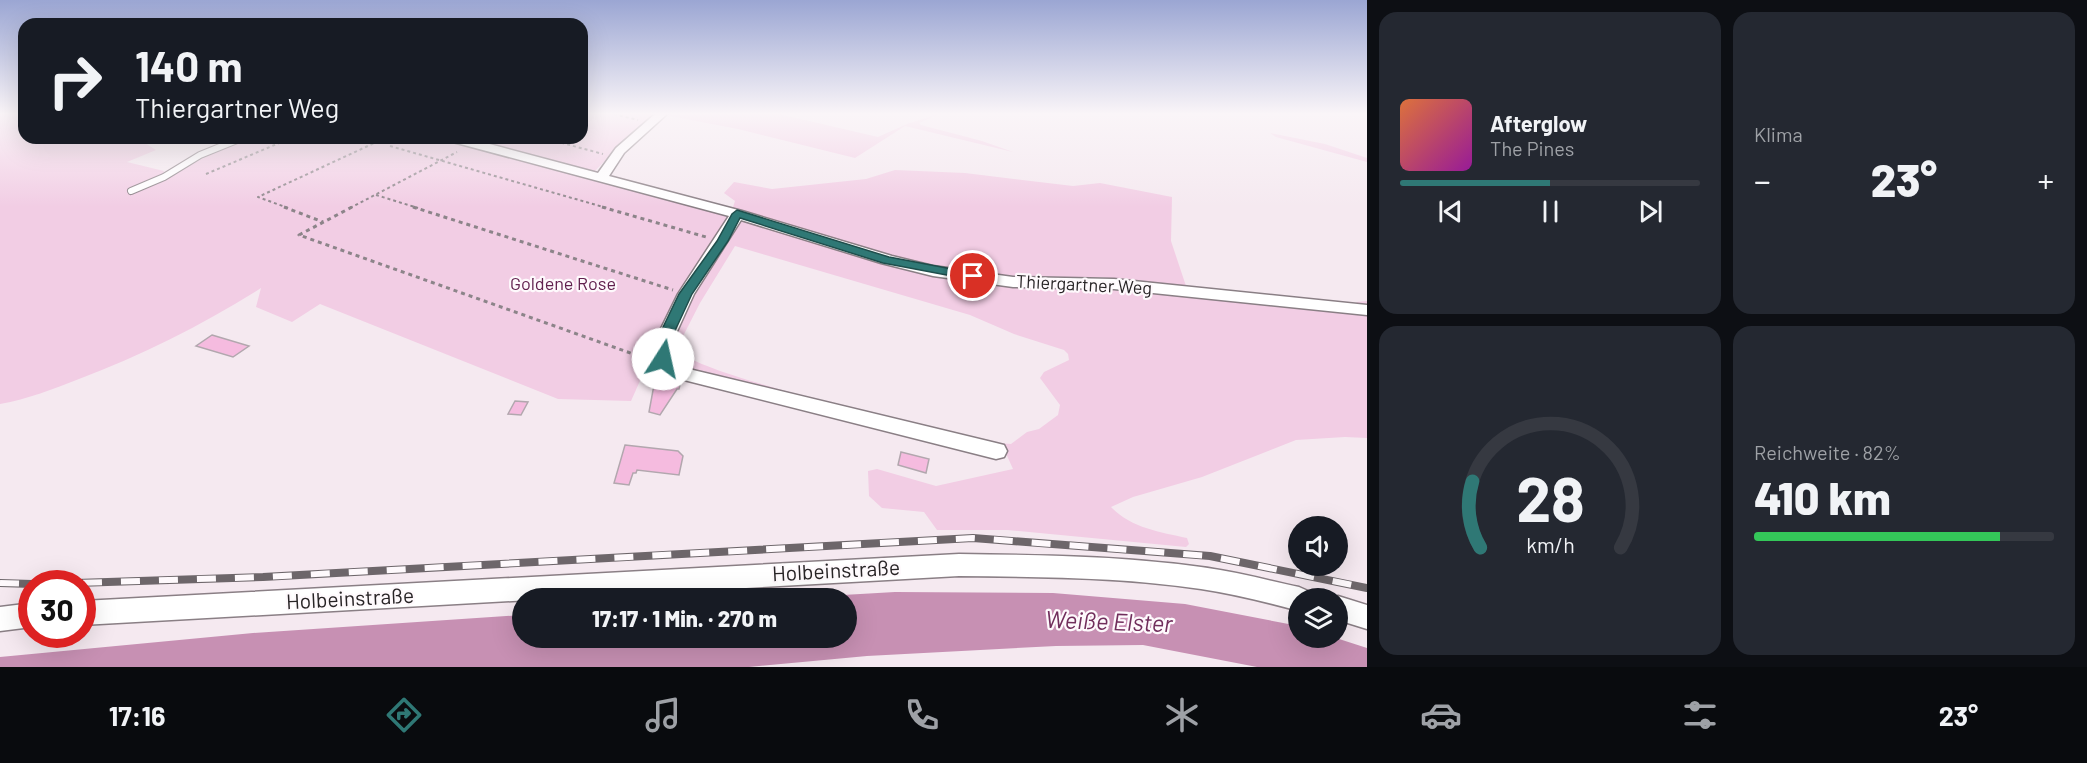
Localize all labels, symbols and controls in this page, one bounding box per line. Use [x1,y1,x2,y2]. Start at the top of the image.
text: 140 m [135,40,243,90]
icon: right [36,42,114,120]
text: Thiergartner Weg [135,91,339,123]
text: Afterglow [1490,110,1587,136]
text: Klima [1754,122,1803,146]
text: The Pines [1490,136,1574,160]
text: 23° [1871,152,1937,206]
text: − [1754,160,1771,200]
text: + [2037,160,2054,200]
icon: previous [1434,195,1467,228]
icon: pause [1534,195,1567,228]
icon: next [1634,195,1667,228]
pin [947,250,998,301]
icon: arrive [956,259,989,292]
street label: Thiergartner Weg [1016,269,1153,299]
park label: Goldene Rose [510,272,616,294]
position arrow [631,327,695,391]
text: Reichweite · 82% [1754,440,1901,464]
text: 28 [1516,460,1584,534]
text: 410 km [1754,470,1891,524]
map controls [1288,516,1348,648]
button: sound [1288,516,1348,576]
text: km/h [1526,532,1574,557]
street label: Holbeinstraße [771,554,901,585]
speed limit sign: 30 [18,570,96,648]
street label: Holbeinstraße [285,582,415,613]
button: layers [1288,588,1348,648]
water label: Weiße Elster [1045,604,1175,637]
text: 17:17 · 1 Min. · 270 m [592,605,777,631]
icon: directions [383,694,425,736]
icon: music [642,694,684,736]
icon: phone [901,694,943,736]
icon: climate [1161,694,1203,736]
icon: car [1420,694,1462,736]
icon: filters [1679,694,1721,736]
text: 17:16 [109,699,166,731]
text: 23° [1939,699,1978,731]

